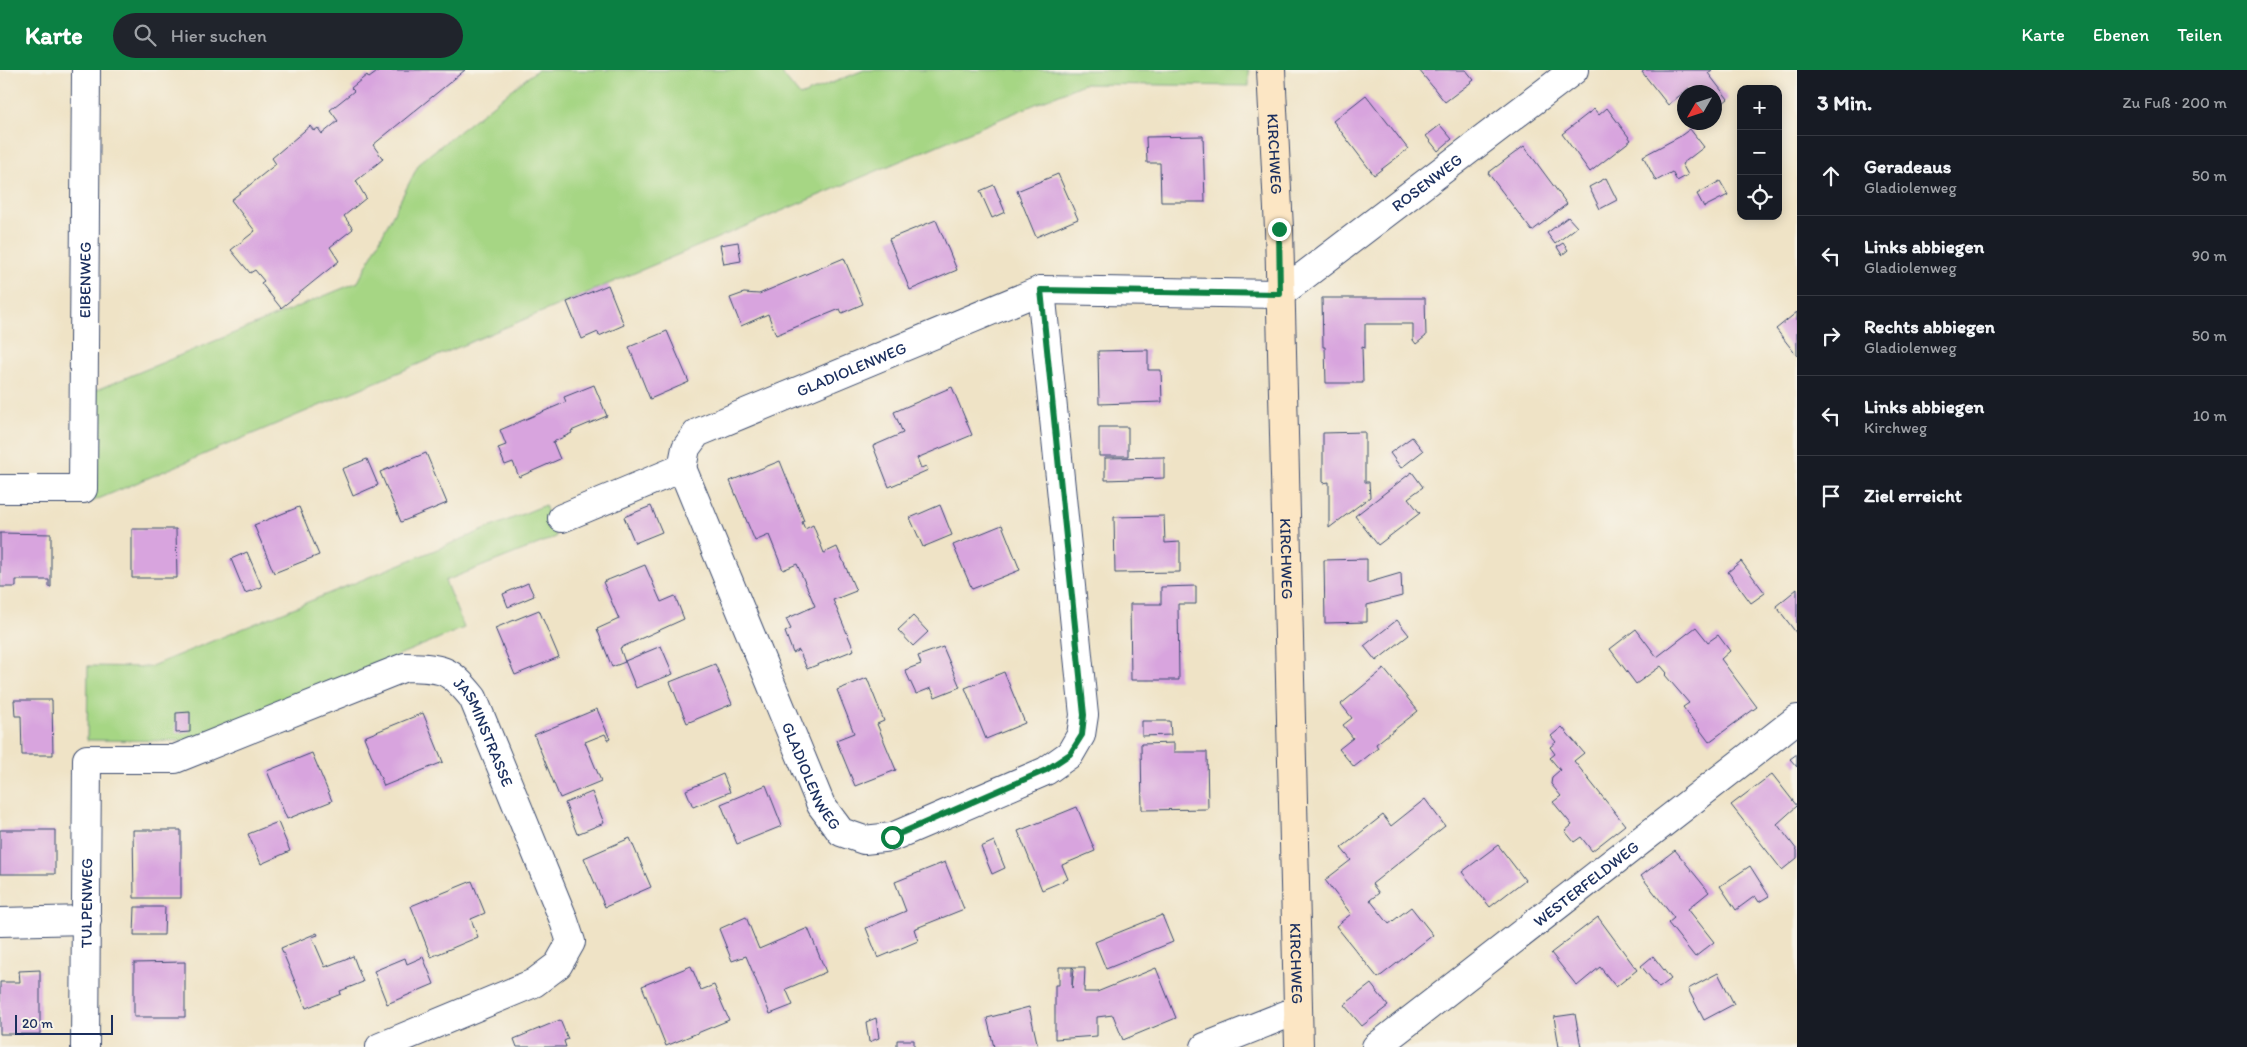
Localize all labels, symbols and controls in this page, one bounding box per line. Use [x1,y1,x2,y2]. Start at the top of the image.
search box [113,13,463,58]
text: Karte [25,21,83,50]
icon: search [131,21,159,49]
text: Hier suchen [171,24,267,47]
text: Karte [2022,24,2065,46]
text: Ebenen [2093,24,2149,46]
text: Teilen [2177,24,2222,46]
north arrow [1677,85,1722,130]
map controls [1737,85,1782,220]
button: + [1737,85,1782,130]
text: 3 Min. [1817,90,1872,115]
text: Zu Fuß · 200 m [2122,93,2227,112]
street label: KIRCHWEG [1263,113,1286,195]
button: − [1737,130,1782,175]
street label: ROSENWEG [1388,150,1466,216]
text: Geradeaus [1864,155,1951,178]
icon: ahead [1817,162,1845,190]
text: 50 m [2192,166,2227,185]
button: locate [1737,175,1782,220]
text: Gladiolenweg [1864,178,1957,197]
route end [1268,218,1291,241]
text: Links abbiegen [1864,235,1984,258]
street label: EIBENWEG [75,242,95,318]
icon: left [1817,242,1845,270]
text: 90 m [2192,246,2227,265]
text: Gladiolenweg [1864,258,1957,277]
text: Rechts abbiegen [1864,315,1995,338]
icon: right [1817,322,1845,350]
text: 50 m [2192,326,2227,345]
street label: GLADIOLENWEG [794,338,909,401]
text: Gladiolenweg [1864,338,1957,357]
text: Links abbiegen [1864,395,1984,418]
icon: left [1817,402,1845,430]
text: 10 m [2193,406,2227,425]
text: Kirchweg [1864,418,1927,437]
icon: arrive [1817,482,1845,510]
text: Ziel erreicht [1864,484,1962,507]
street label: KIRCHWEG [1276,518,1297,600]
street label: JASMINSTRASSE [450,673,517,790]
street label: GLADIOLENWEG [778,719,845,833]
route start [881,826,904,849]
street label: WESTERFELDWEG [1530,837,1643,931]
street label: TULPENWEG [77,858,96,948]
street label: KIRCHWEG [1286,923,1307,1004]
scale bar [15,1012,112,1035]
text: 20 m [22,1015,53,1032]

